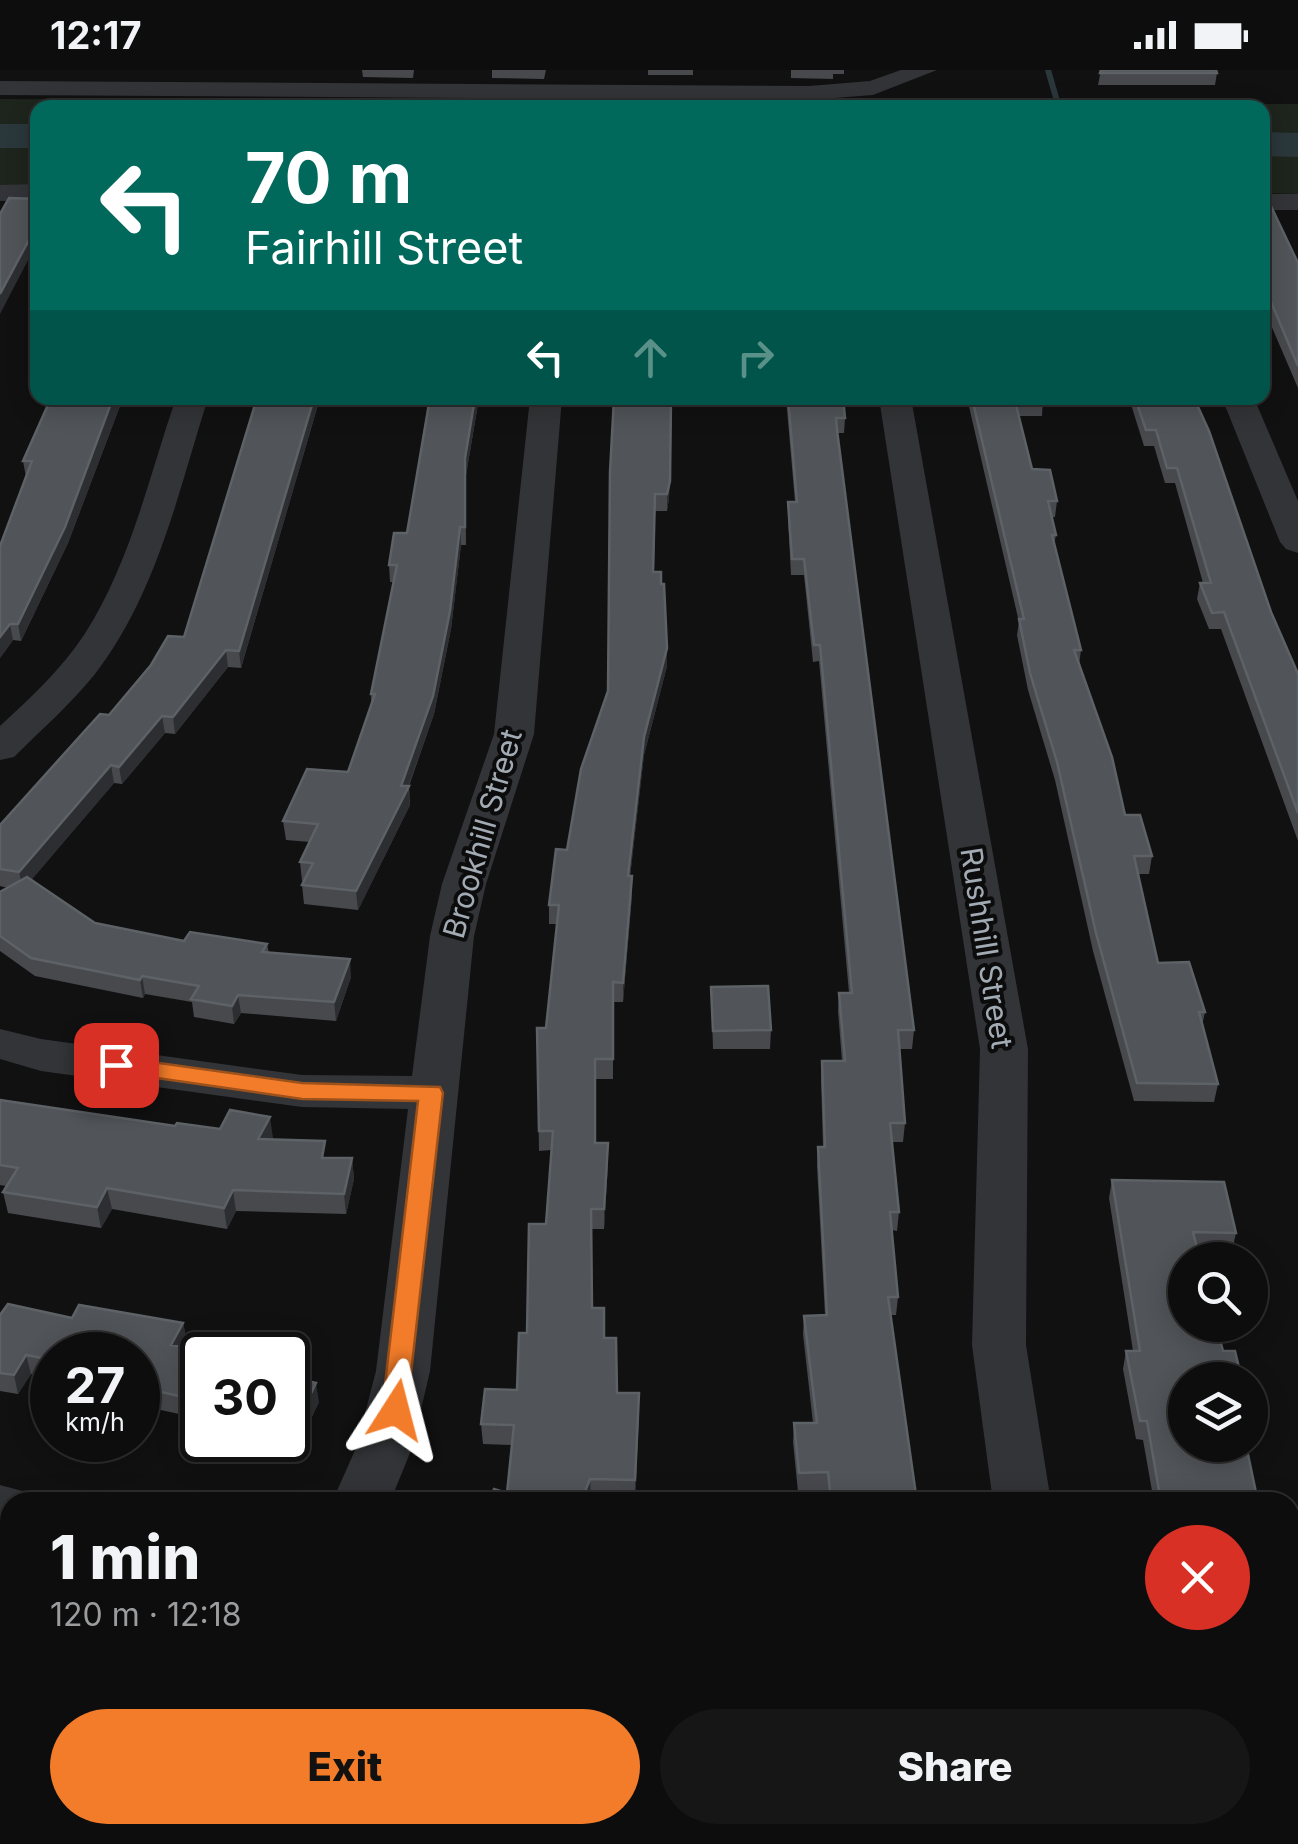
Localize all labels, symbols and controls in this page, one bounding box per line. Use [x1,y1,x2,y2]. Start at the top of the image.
text: 12:17 [50,12,142,58]
text: 70 m [245,135,412,220]
icon: left [80,140,210,270]
text: Fairhill Street [245,220,523,275]
icon: left [518,330,573,385]
icon: ahead [623,330,678,385]
icon: right [728,330,783,385]
street label: Brookhill Street [435,725,529,942]
street label: Rushhill Street [953,845,1021,1051]
pin [74,1023,159,1108]
icon: arrive [89,1038,144,1093]
map controls [1168,1242,1268,1462]
button: search [1168,1242,1268,1342]
speed limit sign: 30 [180,1332,310,1462]
text: 27 [65,1355,125,1415]
position arrow [344,1358,448,1462]
button: layers [1168,1362,1268,1462]
text: km/h [65,1407,125,1437]
text: 1 min [50,1521,200,1593]
button: close [1145,1525,1250,1630]
text: 120 m · 12:18 [50,1595,242,1634]
button: Exit [50,1709,640,1824]
button: Share [660,1709,1250,1824]

